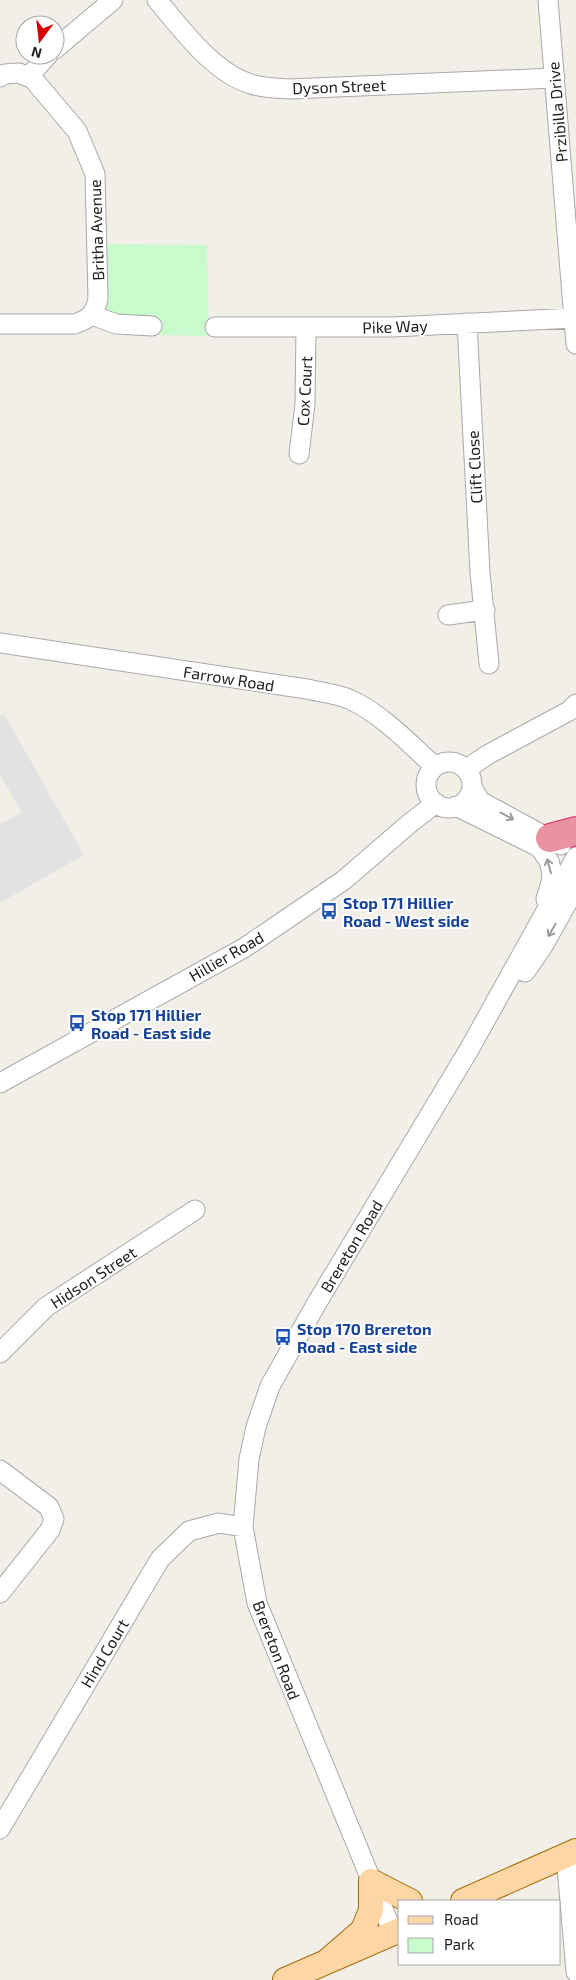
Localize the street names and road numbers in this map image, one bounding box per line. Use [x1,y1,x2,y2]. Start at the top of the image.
street label: Przibilla Drive [543,61,571,163]
street label: Dyson Street [292,75,386,97]
street label: Britha Avenue [85,179,107,281]
street label: Pike Way [362,315,429,337]
street label: Cox Court [293,356,315,426]
street label: Clift Close [463,430,485,504]
street label: Farrow Road [182,661,276,695]
street label: Hillier Road [185,927,267,985]
street label: Brereton Road [316,1196,386,1296]
street label: Hidson Street [47,1242,139,1312]
street label: Brereton Road [249,1598,305,1702]
street label: Hind Court [76,1615,132,1691]

